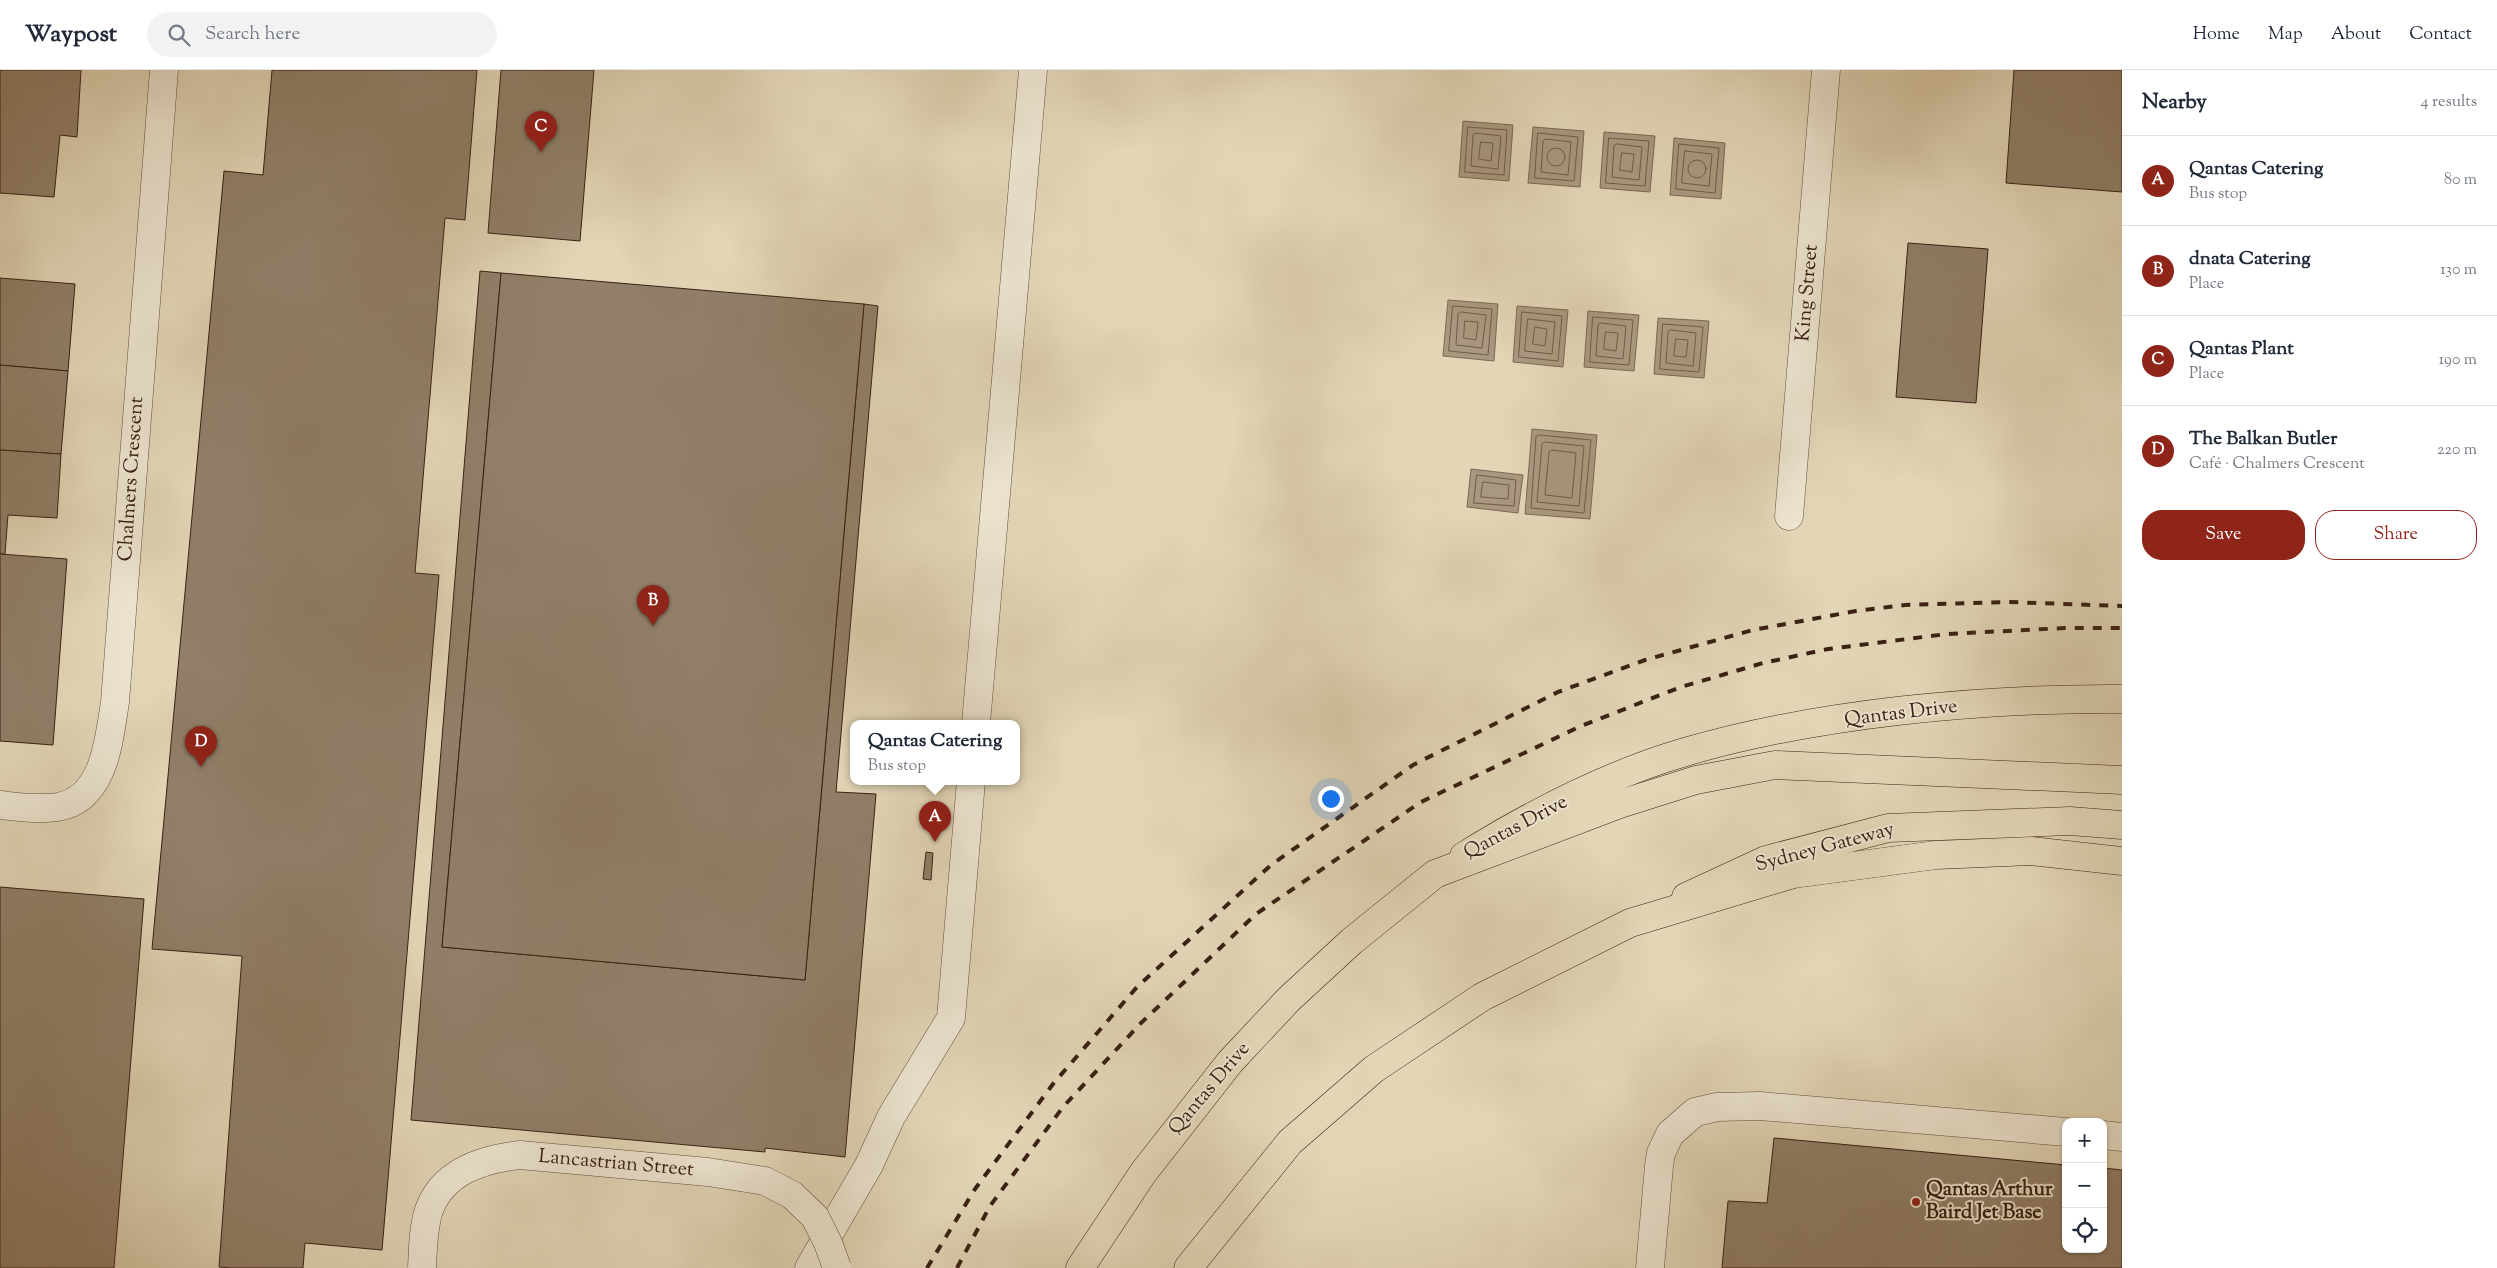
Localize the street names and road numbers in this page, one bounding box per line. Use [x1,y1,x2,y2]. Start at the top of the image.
street label: King Street [1789,243,1827,343]
street label: Chalmers Crescent [112,395,152,562]
street label: Qantas Drive [1843,693,1959,735]
street label: Qantas Drive [1459,788,1573,868]
street label: Sydney Gateway [1752,816,1898,880]
street label: Qantas Drive [1162,1036,1258,1142]
street label: Lancastrian Street [537,1143,695,1185]

